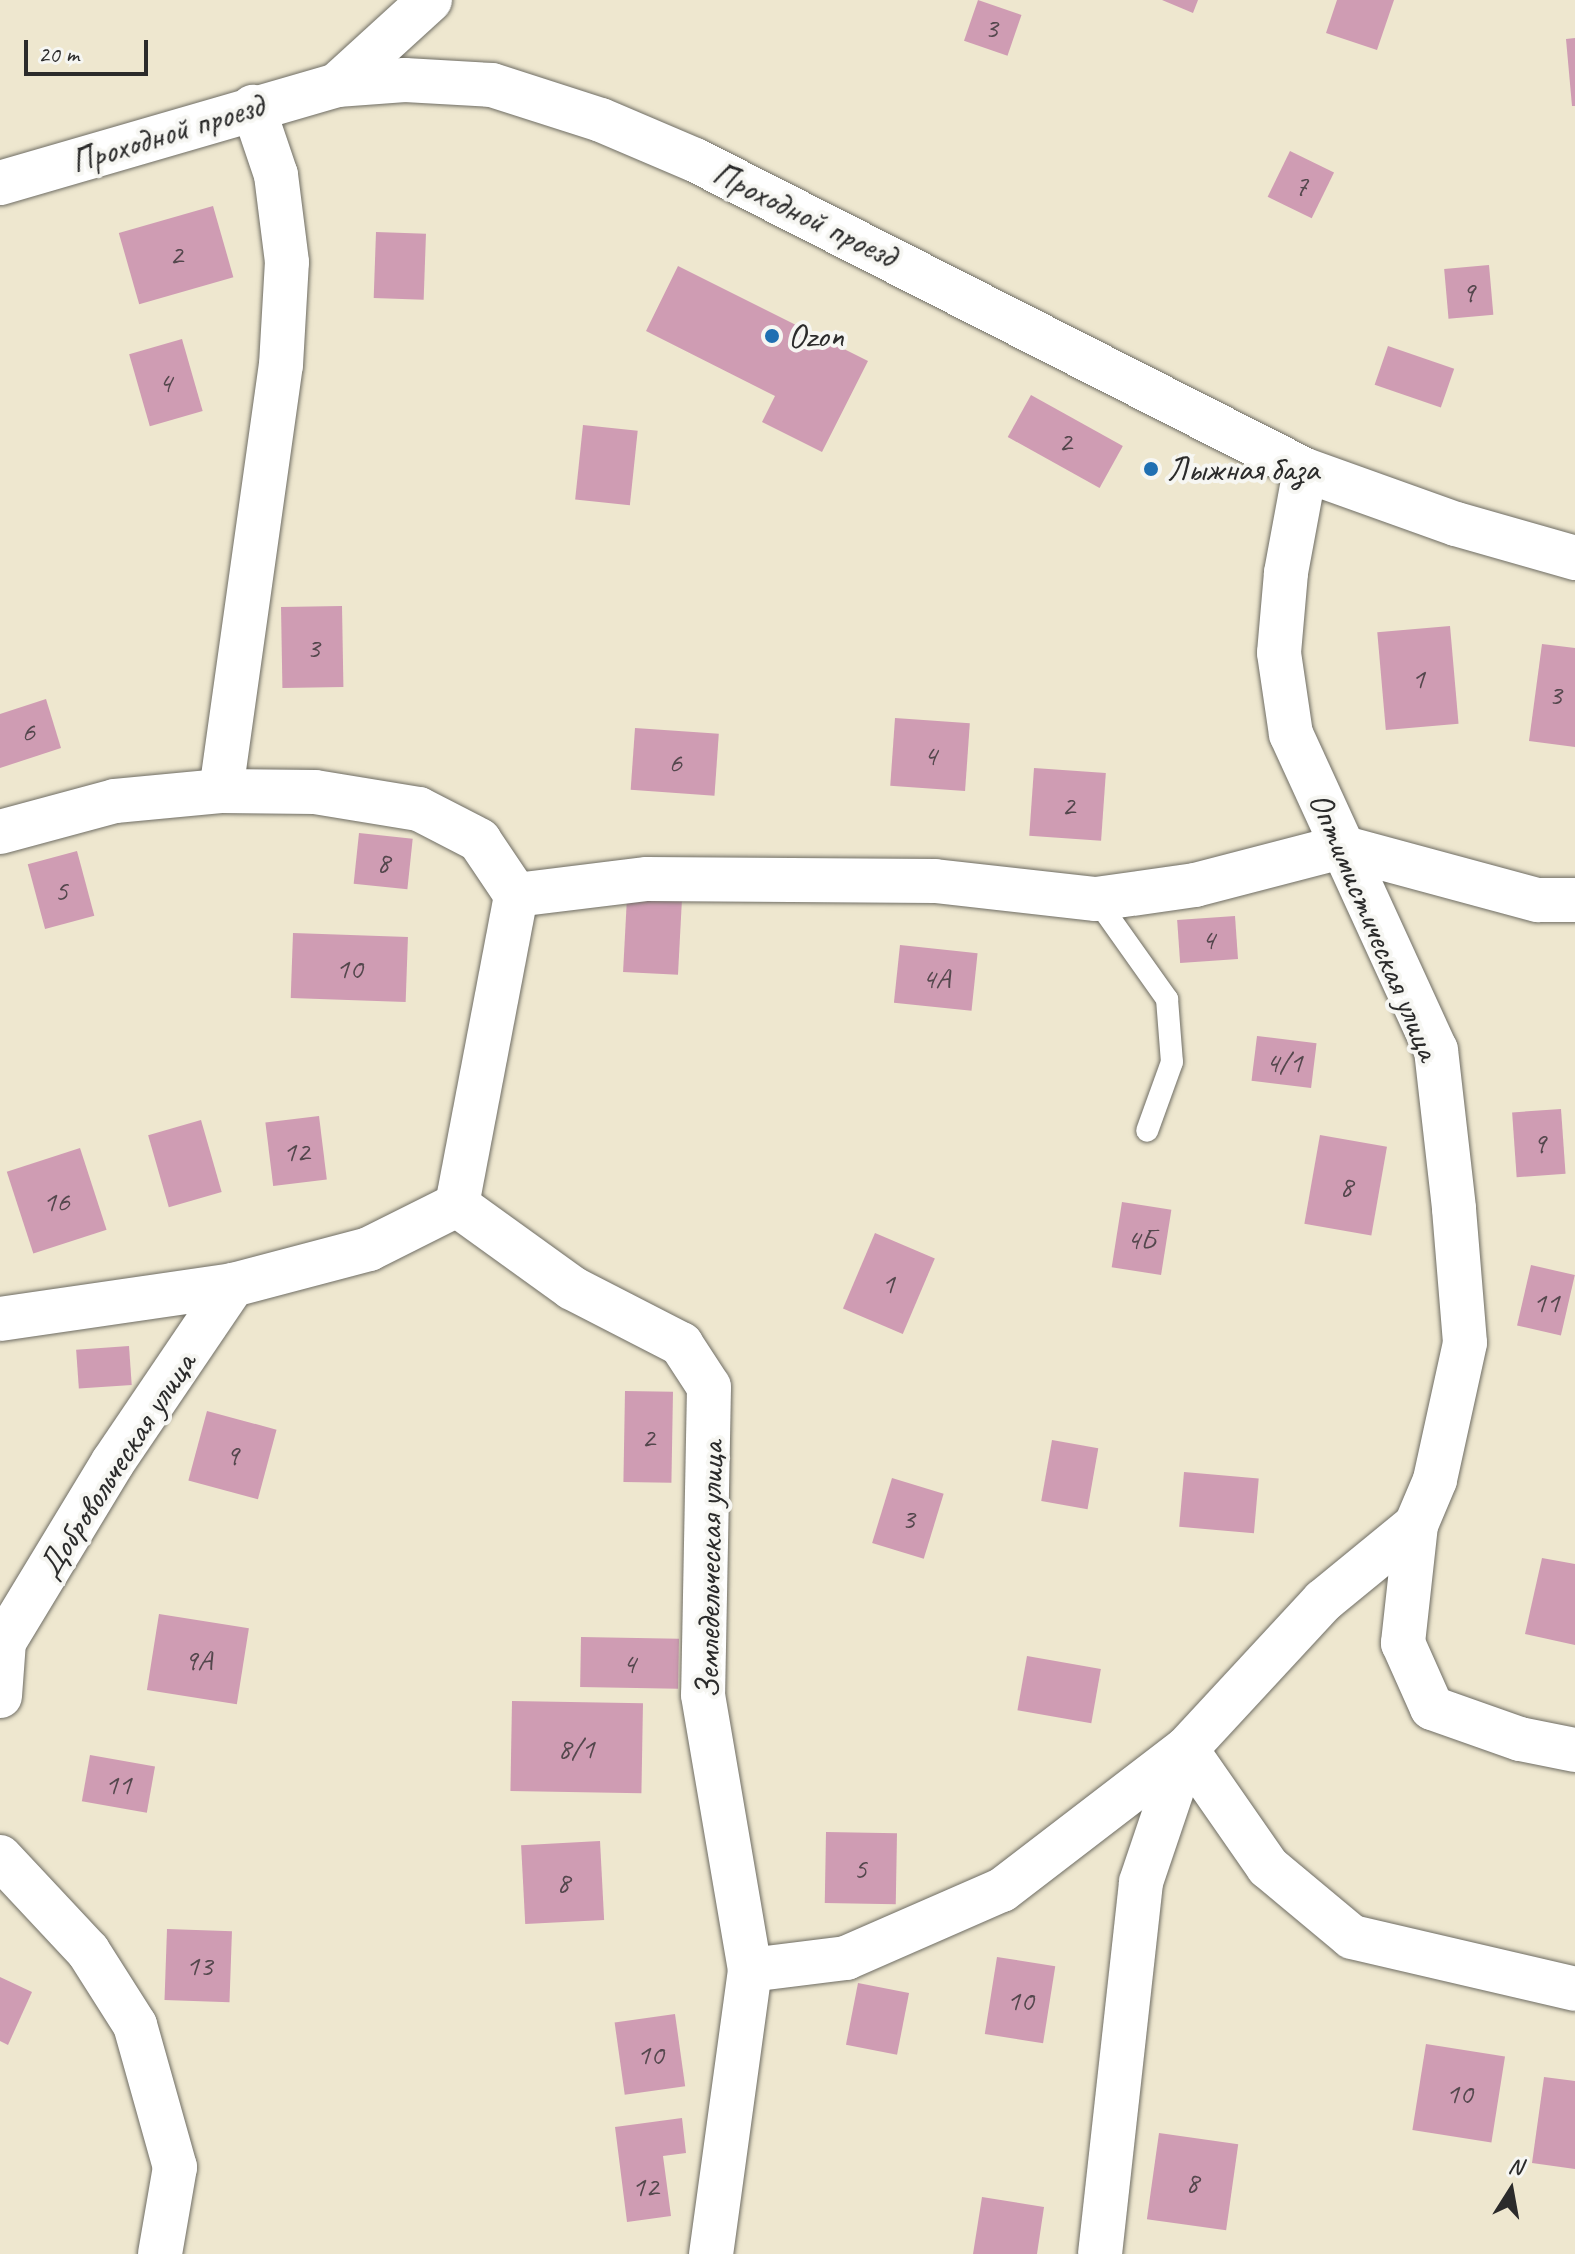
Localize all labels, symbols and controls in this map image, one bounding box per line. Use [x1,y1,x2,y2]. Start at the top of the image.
house number: 3 [984,9,998,45]
scale bar [28,24,152,74]
text: 20 m [38,39,79,69]
street label: Проходной проезд [66,84,268,182]
street label: Проходной проезд [706,152,904,276]
house number: 7 [1294,167,1308,203]
house number: 2 [169,236,183,272]
house number: 9 [1461,274,1475,310]
place label: Ozon [788,316,844,356]
marker: Ozon [763,327,781,345]
house number: 4 [158,364,172,400]
house number: 2 [1058,423,1072,459]
place label: Лыжная база [1167,449,1321,489]
marker: Лыжная база [1142,460,1160,478]
house number: 3 [306,629,320,665]
house number: 1 [1411,660,1425,696]
house number: 3 [1548,676,1562,712]
house number: 6 [21,713,35,749]
house number: 4 [923,737,937,773]
house number: 6 [668,744,682,780]
street label: Оптимистическая улица [1300,786,1450,1066]
house number: 2 [1061,787,1075,823]
house number: 8 [376,844,390,880]
house number: 5 [54,872,68,908]
house number: 4 [1201,921,1215,957]
house number: 10 [336,950,362,986]
house number: 4А [922,960,950,996]
house number: 4/1 [1266,1044,1302,1080]
house number: 9 [1532,1125,1546,1161]
house number: 12 [283,1133,309,1169]
house number: 8 [1339,1168,1353,1204]
house number: 16 [43,1183,69,1219]
house number: 4Б [1127,1221,1155,1257]
house number: 1 [881,1265,895,1301]
house number: 11 [1533,1284,1559,1320]
street label: Добровольческая улица [28,1345,204,1585]
house number: 2 [641,1419,655,1455]
house number: 9 [225,1437,239,1473]
street label: Земледельческая улица [686,1441,732,1699]
house number: 3 [901,1500,915,1536]
house number: 9А [184,1642,212,1678]
house number: 4 [622,1645,636,1681]
house number: 8/1 [558,1730,594,1766]
house number: 11 [105,1766,131,1802]
house number: 5 [853,1850,867,1886]
house number: 8 [556,1864,570,1900]
house number: 13 [186,1947,212,1983]
house number: 10 [1007,1982,1033,2018]
house number: 10 [637,2036,663,2072]
house number: 10 [1446,2075,1472,2111]
north arrow [1471,2150,1551,2230]
text: N [1506,2151,1525,2181]
house number: 8 [1185,2164,1199,2200]
house number: 12 [632,2168,658,2204]

